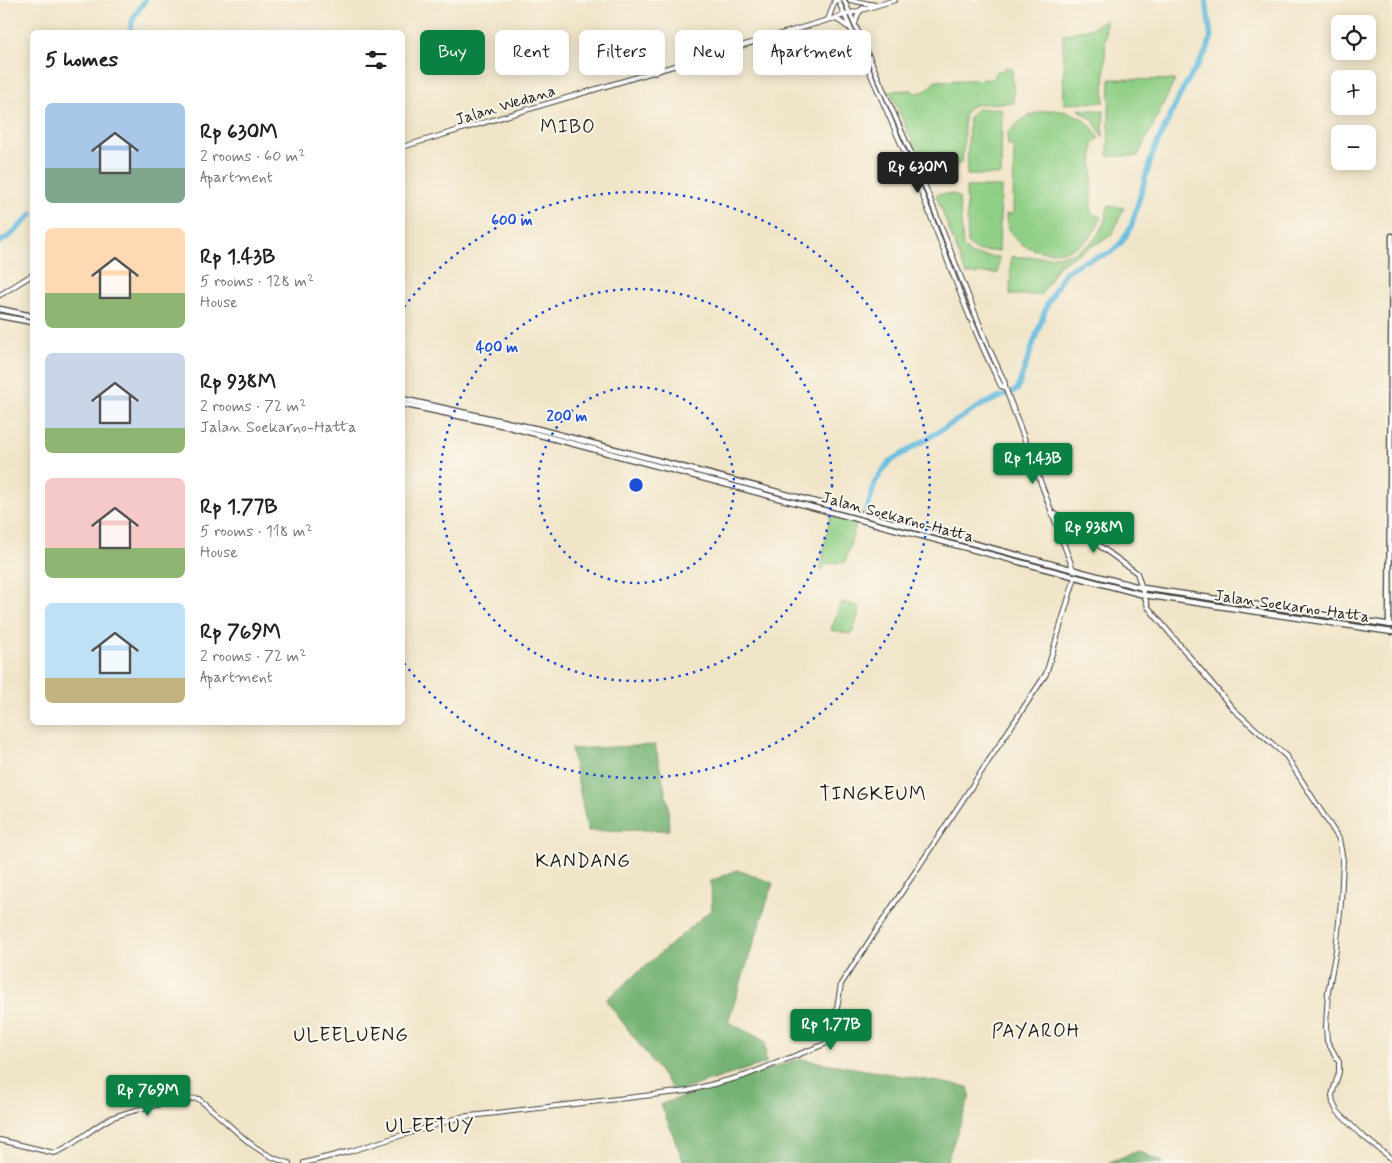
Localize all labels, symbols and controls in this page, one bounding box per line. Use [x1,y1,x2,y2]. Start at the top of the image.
map controls [1331,15,1376,170]
button: locate [1331,15,1376,60]
chip: Buy [420,30,485,75]
chip: Rent [495,30,569,75]
chip: Filters [579,30,665,75]
chip: New [675,30,743,75]
chip: Apartment [753,30,871,75]
text: 5 homes [45,46,118,74]
icon: filters [362,46,390,74]
button: + [1331,70,1376,115]
street label: Jalan Wedana [453,80,558,131]
district label: MIBO [540,115,596,140]
text: Rp 630M [200,118,278,146]
icon: home [85,123,145,183]
button: − [1331,125,1376,170]
text: 2 rooms · 60 m² [200,146,305,167]
pin: Rp 630M [872,152,964,194]
text: Rp 630M [888,157,948,178]
text: Apartment [200,167,273,188]
text: 600 m [491,211,533,231]
text: Rp 1.43B [200,243,275,271]
icon: home [85,248,145,308]
text: 5 rooms · 128 m² [200,271,314,292]
text: House [200,292,238,313]
text: 400 m [476,338,518,358]
text: Rp 938M [200,368,276,396]
icon: home [85,373,145,433]
text: 2 rooms · 72 m² [200,396,306,417]
text: 200 m [547,407,588,427]
text: Jalan Soekarno-Hatta [200,417,357,438]
pin: Rp 1.43B [981,442,1085,485]
text: Rp 1.43B [1004,448,1062,469]
centre of rings [627,476,645,494]
street label: Jalan Soekarno-Hatta [819,487,976,548]
text: Rp 1.77B [200,493,277,521]
icon: home [85,498,145,558]
pin: Rp 938M [1048,512,1140,554]
text: Rp 938M [1065,517,1123,538]
text: 5 rooms · 118 m² [200,521,313,542]
text: House [200,542,238,563]
street label: Jalan Soekarno-Hatta [1213,585,1371,628]
text: Rp 769M [200,618,281,646]
icon: home [85,623,145,683]
text: 2 rooms · 72 m² [200,646,306,667]
text: Apartment [200,667,273,688]
district label: TINGKEUM [819,782,927,807]
district label: KANDANG [535,849,631,874]
pin: Rp 1.77B [779,1008,883,1051]
text: Rp 1.77B [801,1014,861,1035]
district label: PAYAROH [992,1019,1080,1044]
district label: ULEELUENG [293,1023,409,1048]
pin: Rp 769M [102,1074,194,1117]
text: Rp 769M [117,1080,179,1101]
district label: ULEETUY [386,1114,474,1139]

